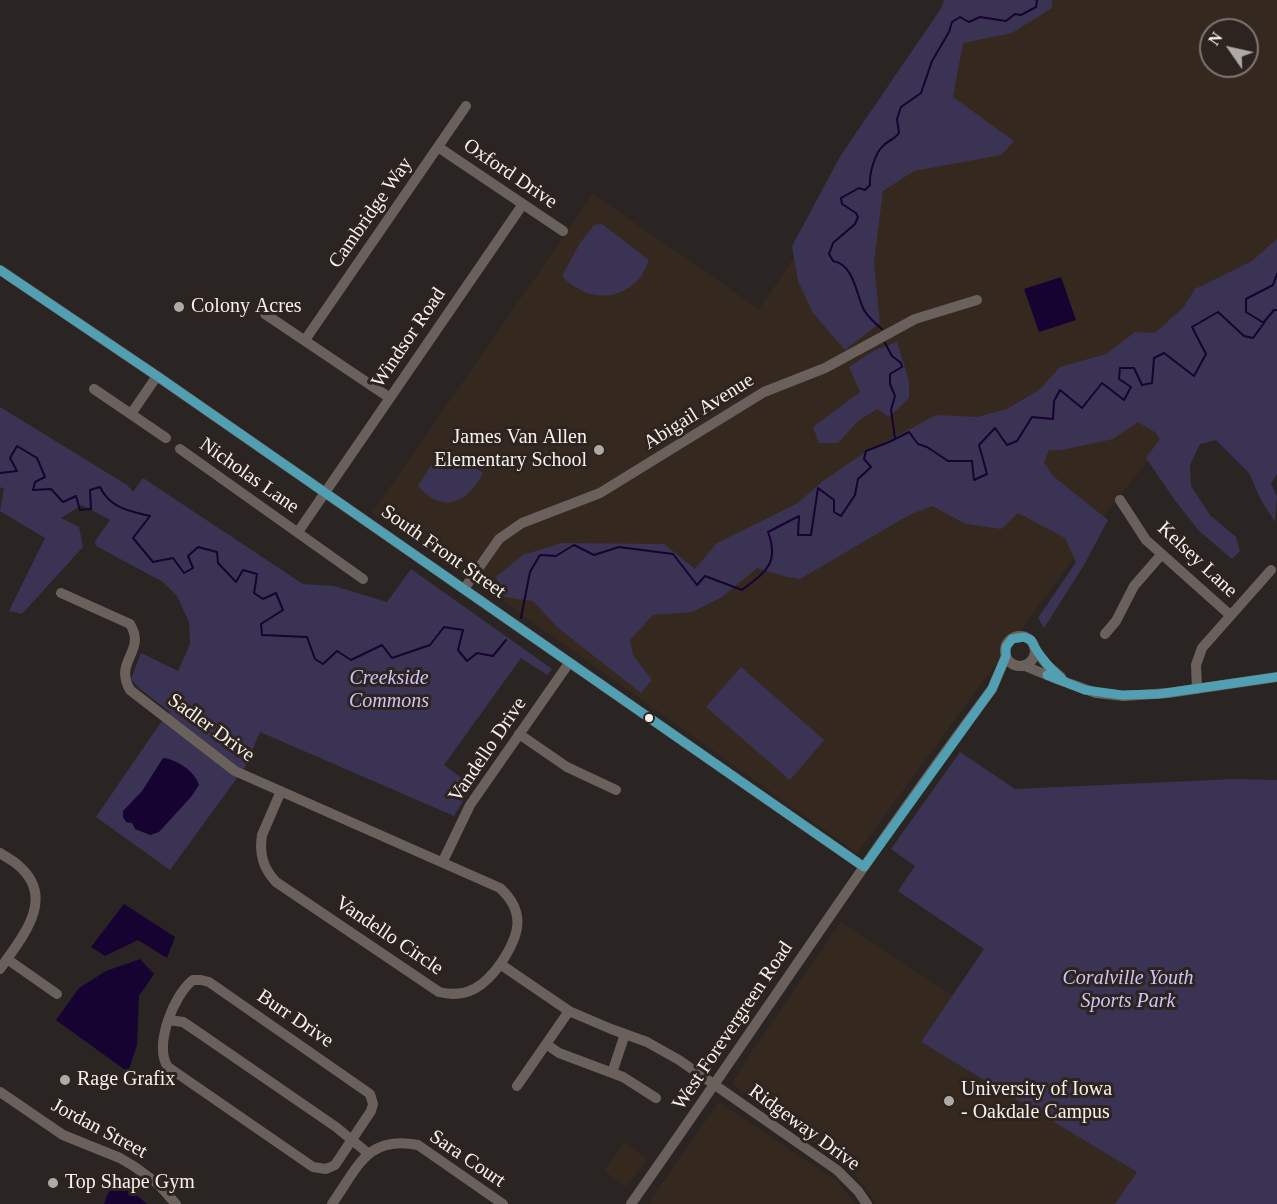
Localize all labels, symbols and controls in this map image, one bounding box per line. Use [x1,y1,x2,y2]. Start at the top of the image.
north arrow [1199,18,1259,78]
text: N [1205,29,1226,48]
street label: Oxford Drive [458,134,562,214]
street label: Cambridge Way [324,153,418,273]
street label: Windsor Road [367,283,451,393]
place label: Colony Acres [191,295,302,319]
marker: Colony Acres [172,300,186,314]
street label: Abigail Avenue [639,369,759,455]
place label: James Van Allen Elementary School [434,426,587,473]
street label: Nicholas Lane [195,433,303,519]
marker: James Van Allen Elementary School [592,443,606,457]
street label: South Front Street [376,500,510,604]
street label: Kelsey Lane [1152,517,1242,603]
park label: Creekside Commons [349,667,429,714]
street label: Sadler Drive [163,688,259,768]
street label: Vandello Drive [444,693,532,807]
unlabelled marker [643,712,655,724]
street label: Vandello Circle [330,891,448,981]
street label: West Forevergreen Road [668,937,798,1115]
park label: Coralville Youth Sports Park [1063,967,1193,1014]
street label: Burr Drive [252,985,338,1053]
place label: Rage Grafix [77,1068,175,1092]
marker: Rage Grafix [58,1073,72,1087]
place label: University of Iowa - Oakdale Campus [961,1078,1112,1125]
street label: Ridgeway Drive [744,1080,864,1176]
street label: Jordan Street [47,1094,151,1164]
marker: University of Iowa - Oakdale Campus [942,1094,956,1108]
street label: Sara Court [425,1125,509,1193]
place label: Top Shape Gym [65,1171,195,1195]
marker: Top Shape Gym [46,1176,60,1190]

